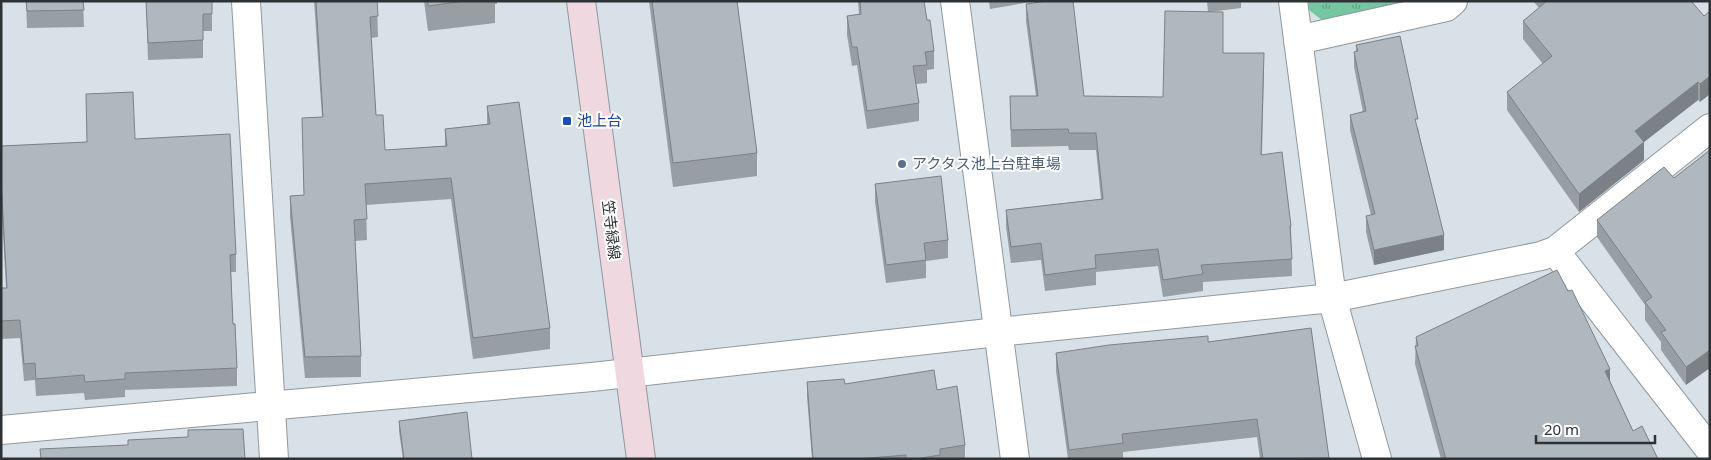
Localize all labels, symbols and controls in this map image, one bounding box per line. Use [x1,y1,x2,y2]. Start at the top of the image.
place label: 池上台 [577,110,622,130]
marker: 池上台 [561,115,573,127]
place label: アクタス池上台駐車場 [912,153,1061,173]
marker: アクタス池上台駐車場 [896,158,908,170]
street label: 笠寺緑線 [598,199,626,261]
scale bar [1536,412,1655,444]
text: 20 m [1544,419,1579,439]

